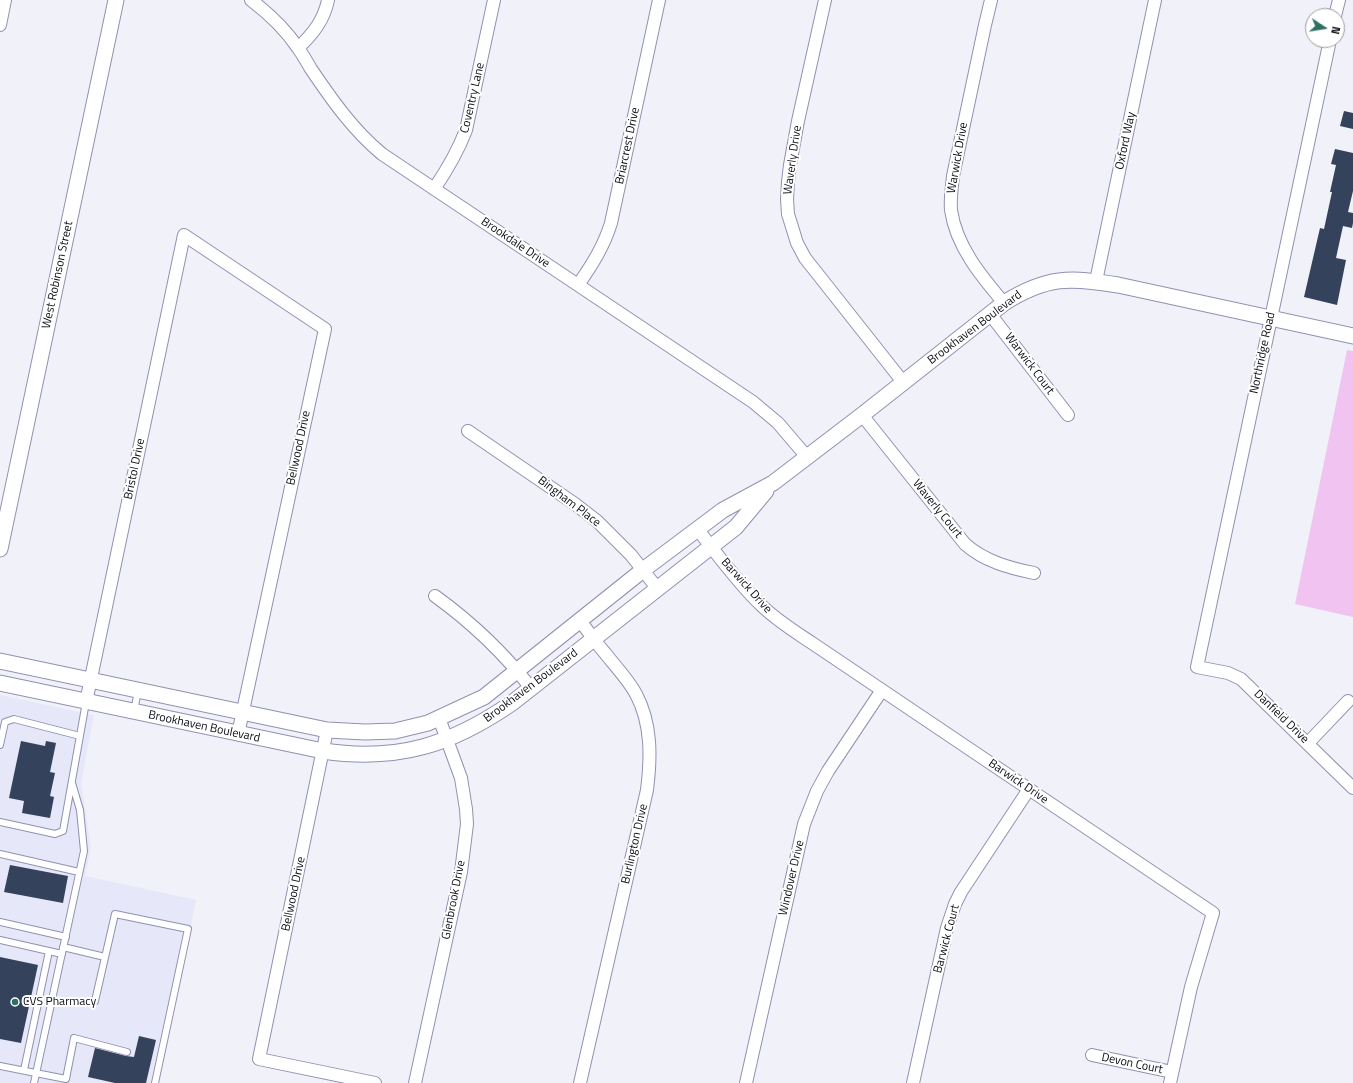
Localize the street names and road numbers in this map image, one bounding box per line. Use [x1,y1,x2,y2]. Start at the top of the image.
street label: Coventry Lane [458,61,488,135]
street label: Briarcrest Drive [613,106,643,186]
street label: Oxford Way [1113,111,1139,171]
street label: Warwick Drive [945,121,971,195]
street label: Waverly Drive [781,124,805,196]
street label: Brookdale Drive [478,215,552,271]
street label: West Robinson Street [40,220,76,330]
street label: Brookhaven Boulevard [925,288,1025,368]
street label: Northridge Road [1247,311,1279,395]
street label: Warwick Court [1001,330,1057,398]
street label: Bellwood Drive [284,409,314,487]
street label: Bristol Drive [122,437,148,501]
street label: Bingham Place [535,474,603,530]
street label: Waverly Court [909,477,965,541]
street label: Barwick Drive [718,555,774,617]
street label: Brookhaven Boulevard [481,646,581,726]
street label: Danfield Drive [1251,687,1311,747]
street label: Brookhaven Boulevard [147,708,261,746]
street label: Barwick Drive [985,757,1051,807]
street label: Burlington Drive [619,803,651,885]
street label: Windover Drive [776,839,808,917]
street label: Bellwood Drive [279,855,309,933]
street label: Glenbrook Drive [439,859,469,941]
street label: Barwick Court [931,903,963,975]
street label: Devon Court [1100,1050,1164,1078]

